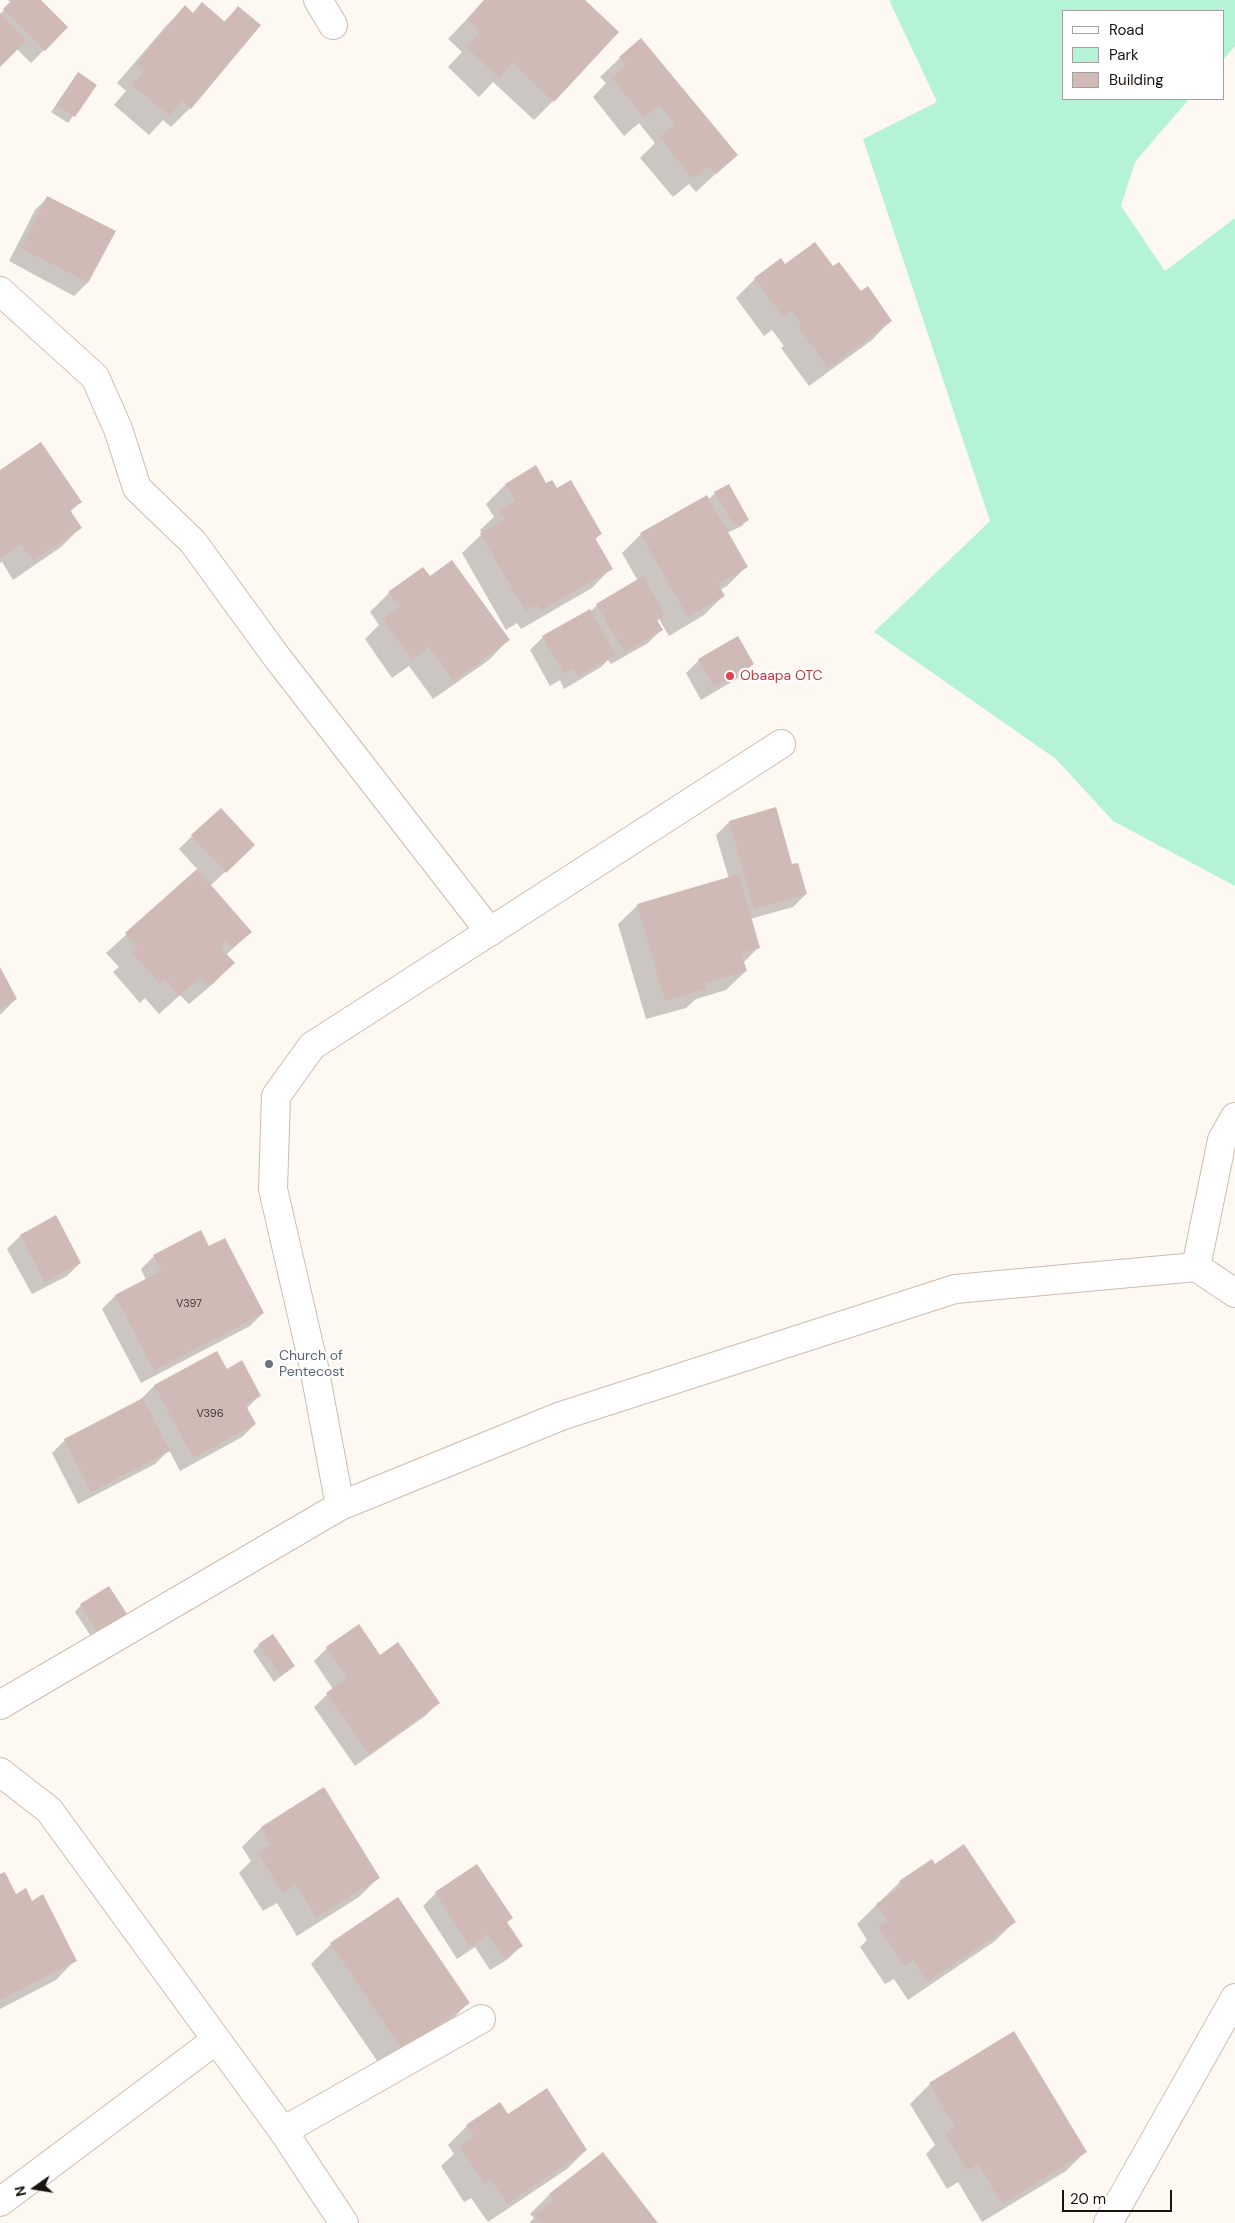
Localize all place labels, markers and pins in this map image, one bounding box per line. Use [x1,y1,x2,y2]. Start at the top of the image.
place label: Obaapa OTC [740,668,823,684]
marker: Obaapa OTC [724,670,736,682]
place label: Church of Pentecost [279,1348,344,1380]
marker: Church of Pentecost [263,1358,275,1370]

